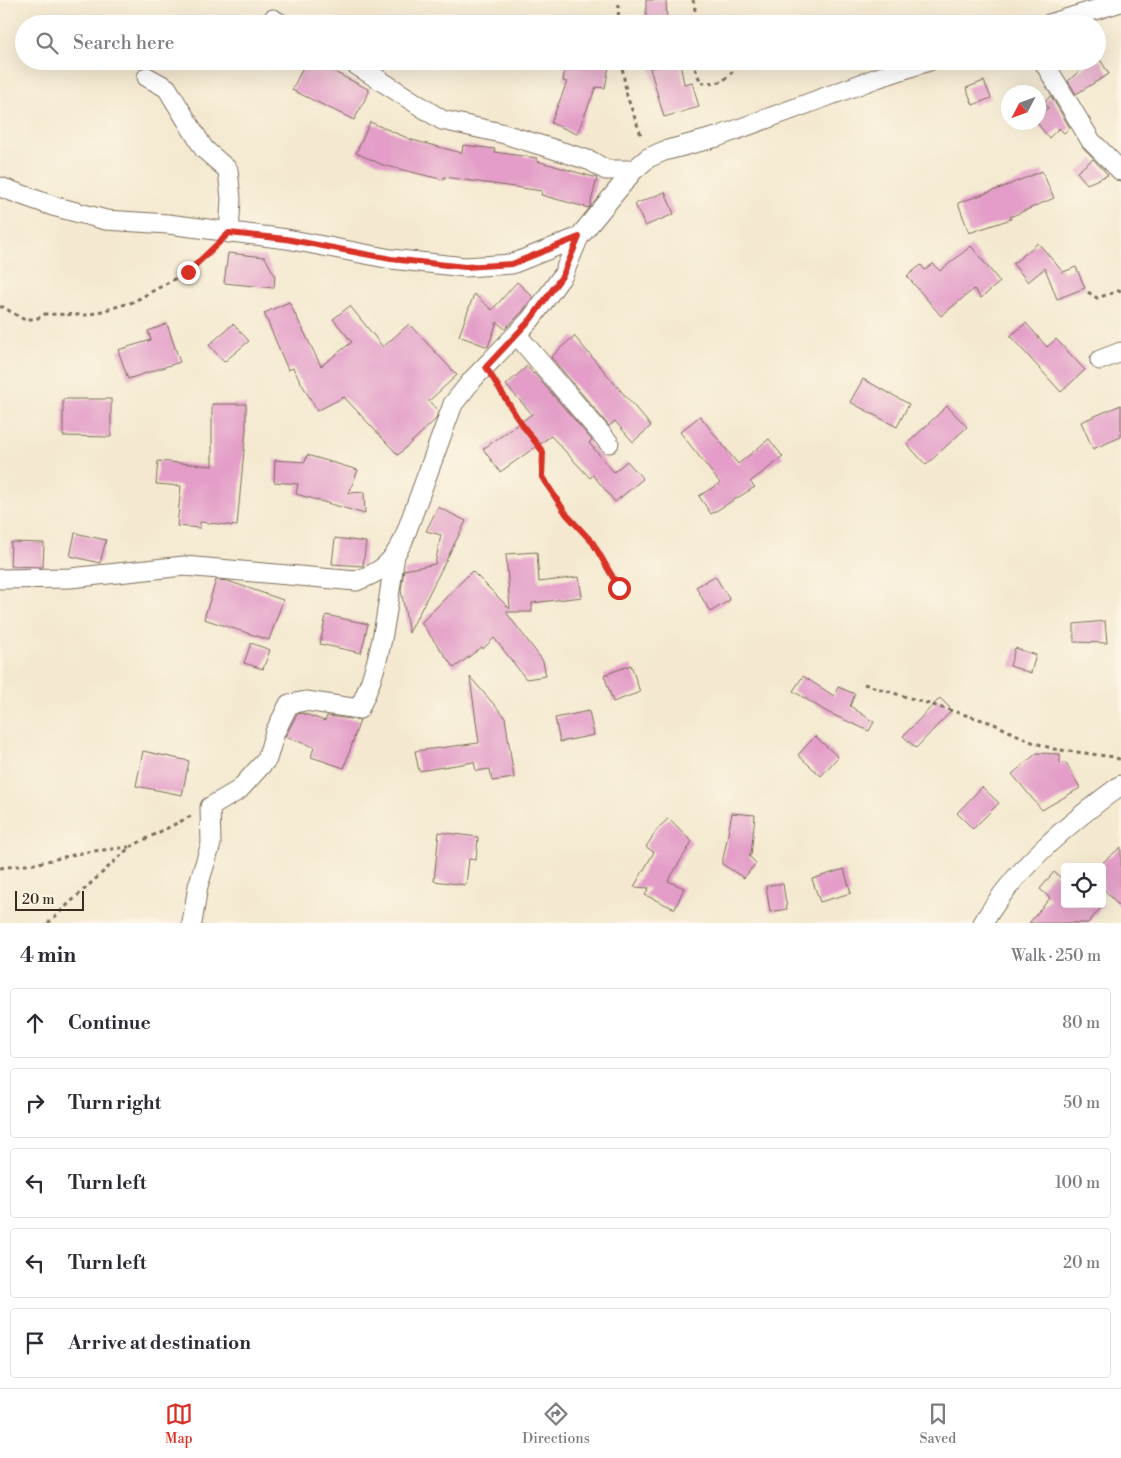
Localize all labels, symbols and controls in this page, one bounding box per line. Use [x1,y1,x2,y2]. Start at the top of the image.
search box [15,15,1106,70]
icon: search [33,29,61,57]
text: Search here [73,31,174,55]
north arrow [1001,85,1046,130]
route end [177,261,200,284]
route start [608,577,631,600]
map controls [1061,863,1106,908]
button: locate [1061,863,1106,908]
scale bar [15,888,84,911]
text: 20 m [22,891,54,909]
text: 4 min [20,943,76,969]
text: Walk · 250 m [1011,946,1101,966]
icon: ahead [21,1009,49,1037]
text: Continue [68,1011,151,1035]
text: 80 m [1062,1013,1100,1033]
icon: right [21,1089,49,1117]
text: Turn right [68,1091,161,1115]
text: 50 m [1063,1093,1100,1113]
icon: left [21,1169,49,1197]
text: Turn left [68,1171,147,1195]
text: 100 m [1055,1173,1100,1193]
icon: left [21,1249,49,1277]
text: Turn left [68,1251,147,1275]
text: 20 m [1063,1253,1100,1273]
icon: arrive [21,1329,49,1357]
text: Arrive at destination [68,1331,251,1355]
tab: Map [165,1400,193,1448]
tab: Directions [522,1400,590,1448]
tab: Saved [919,1400,956,1448]

